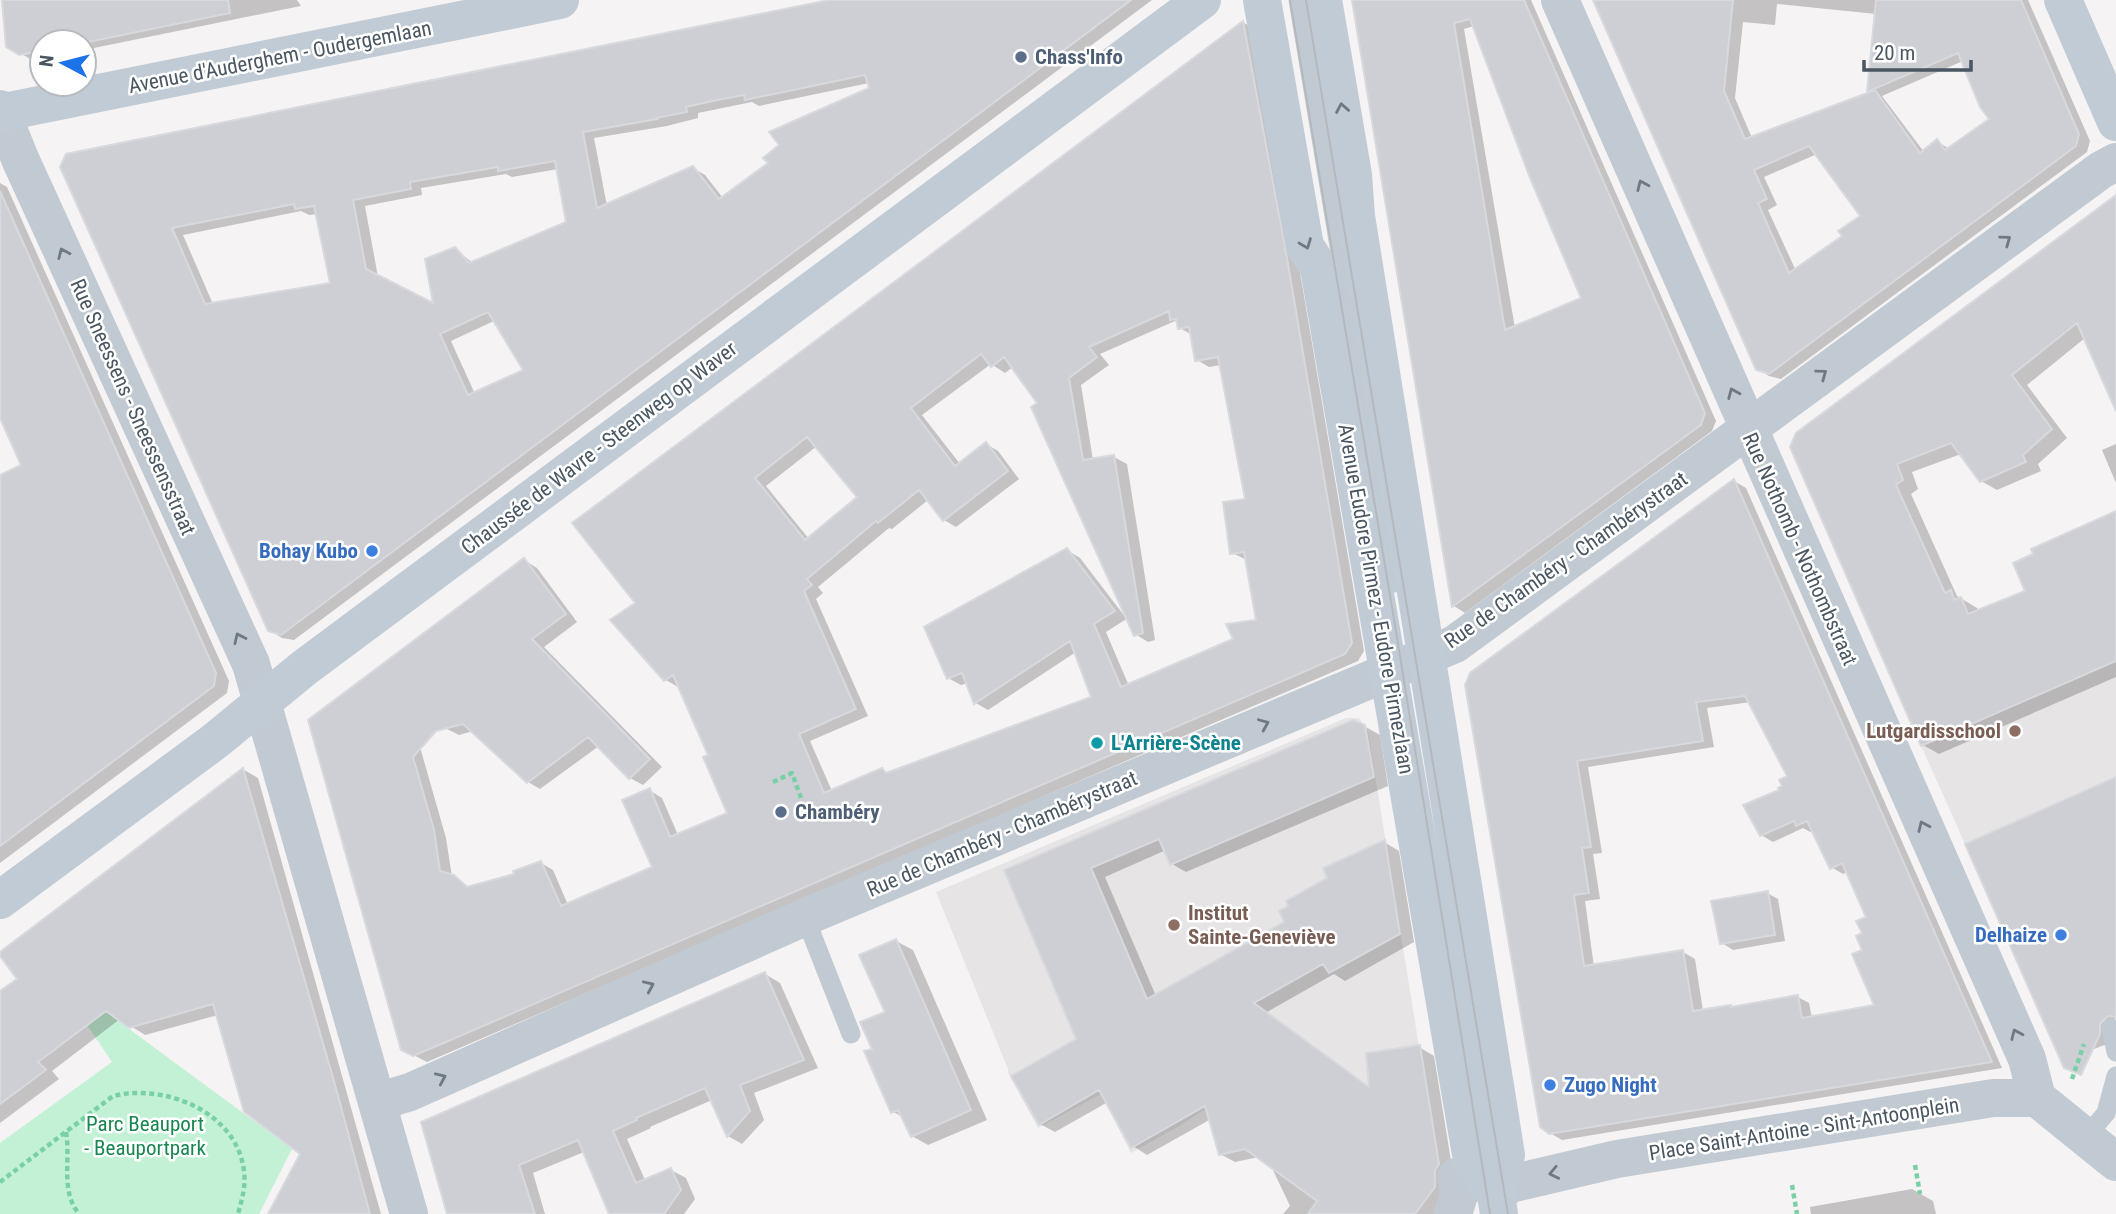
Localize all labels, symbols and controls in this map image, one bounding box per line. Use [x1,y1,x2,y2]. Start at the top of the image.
street label: Avenue d'Auderghem - Oudergemlaan [126,16,434,98]
north arrow [28,28,98,98]
scale bar [1864,28,1971,72]
text: 20 m [1874,41,1915,65]
place label: Chass'Info [1035,45,1123,69]
marker: Chass'Info [1013,49,1029,65]
text: N [34,54,59,68]
one-way arrow [1335,102,1350,114]
one-way arrow [1636,180,1650,192]
one-way arrow [1998,235,2011,248]
one-way arrow [1298,237,1312,249]
one-way arrow [57,248,71,260]
street label: Rue Sneessens - Sneessensstraat [66,275,200,539]
street label: Chaussée de Wavre - Steenweg op Waver [457,337,741,559]
one-way arrow [1814,369,1827,382]
one-way arrow [1727,388,1741,401]
street label: Avenue Eudore Pirmez - Eudore Pirmezlaan [1333,422,1419,776]
street label: Rue Nothomb - Nothombstraat [1738,429,1862,669]
street label: Rue de Chambéry - Chambérystraat [1440,467,1692,653]
place label: Bohay Kubo [259,539,358,563]
marker: Bohay Kubo [364,543,380,559]
one-way arrow [233,633,247,646]
one-way arrow [1257,718,1269,732]
place label: Lutgardisschool [1866,719,2001,743]
marker: Lutgardisschool [2007,723,2023,739]
place label: L'Arrière-Scène [1111,731,1241,755]
marker: L'Arrière-Scène [1089,735,1105,751]
street label: Rue de Chambéry - Chambérystraat [863,766,1141,902]
place label: Chambéry [795,800,880,824]
marker: Chambéry [773,804,789,820]
one-way arrow [1917,821,1931,833]
place label: Institut Sainte-Geneviève [1188,901,1335,949]
marker: Institut Sainte-Geneviève [1166,917,1182,933]
place label: Delhaize [1975,923,2047,947]
marker: Delhaize [2053,927,2069,943]
one-way arrow [642,980,654,994]
one-way arrow [2010,1029,2024,1041]
one-way arrow [434,1072,446,1086]
place label: Zugo Night [1564,1073,1657,1097]
marker: Zugo Night [1542,1077,1558,1093]
street label: Place Saint-Antoine - Sint-Antoonplein [1647,1093,1961,1165]
park label: Parc Beauport - Beauportpark [84,1112,206,1160]
one-way arrow [1548,1165,1560,1179]

